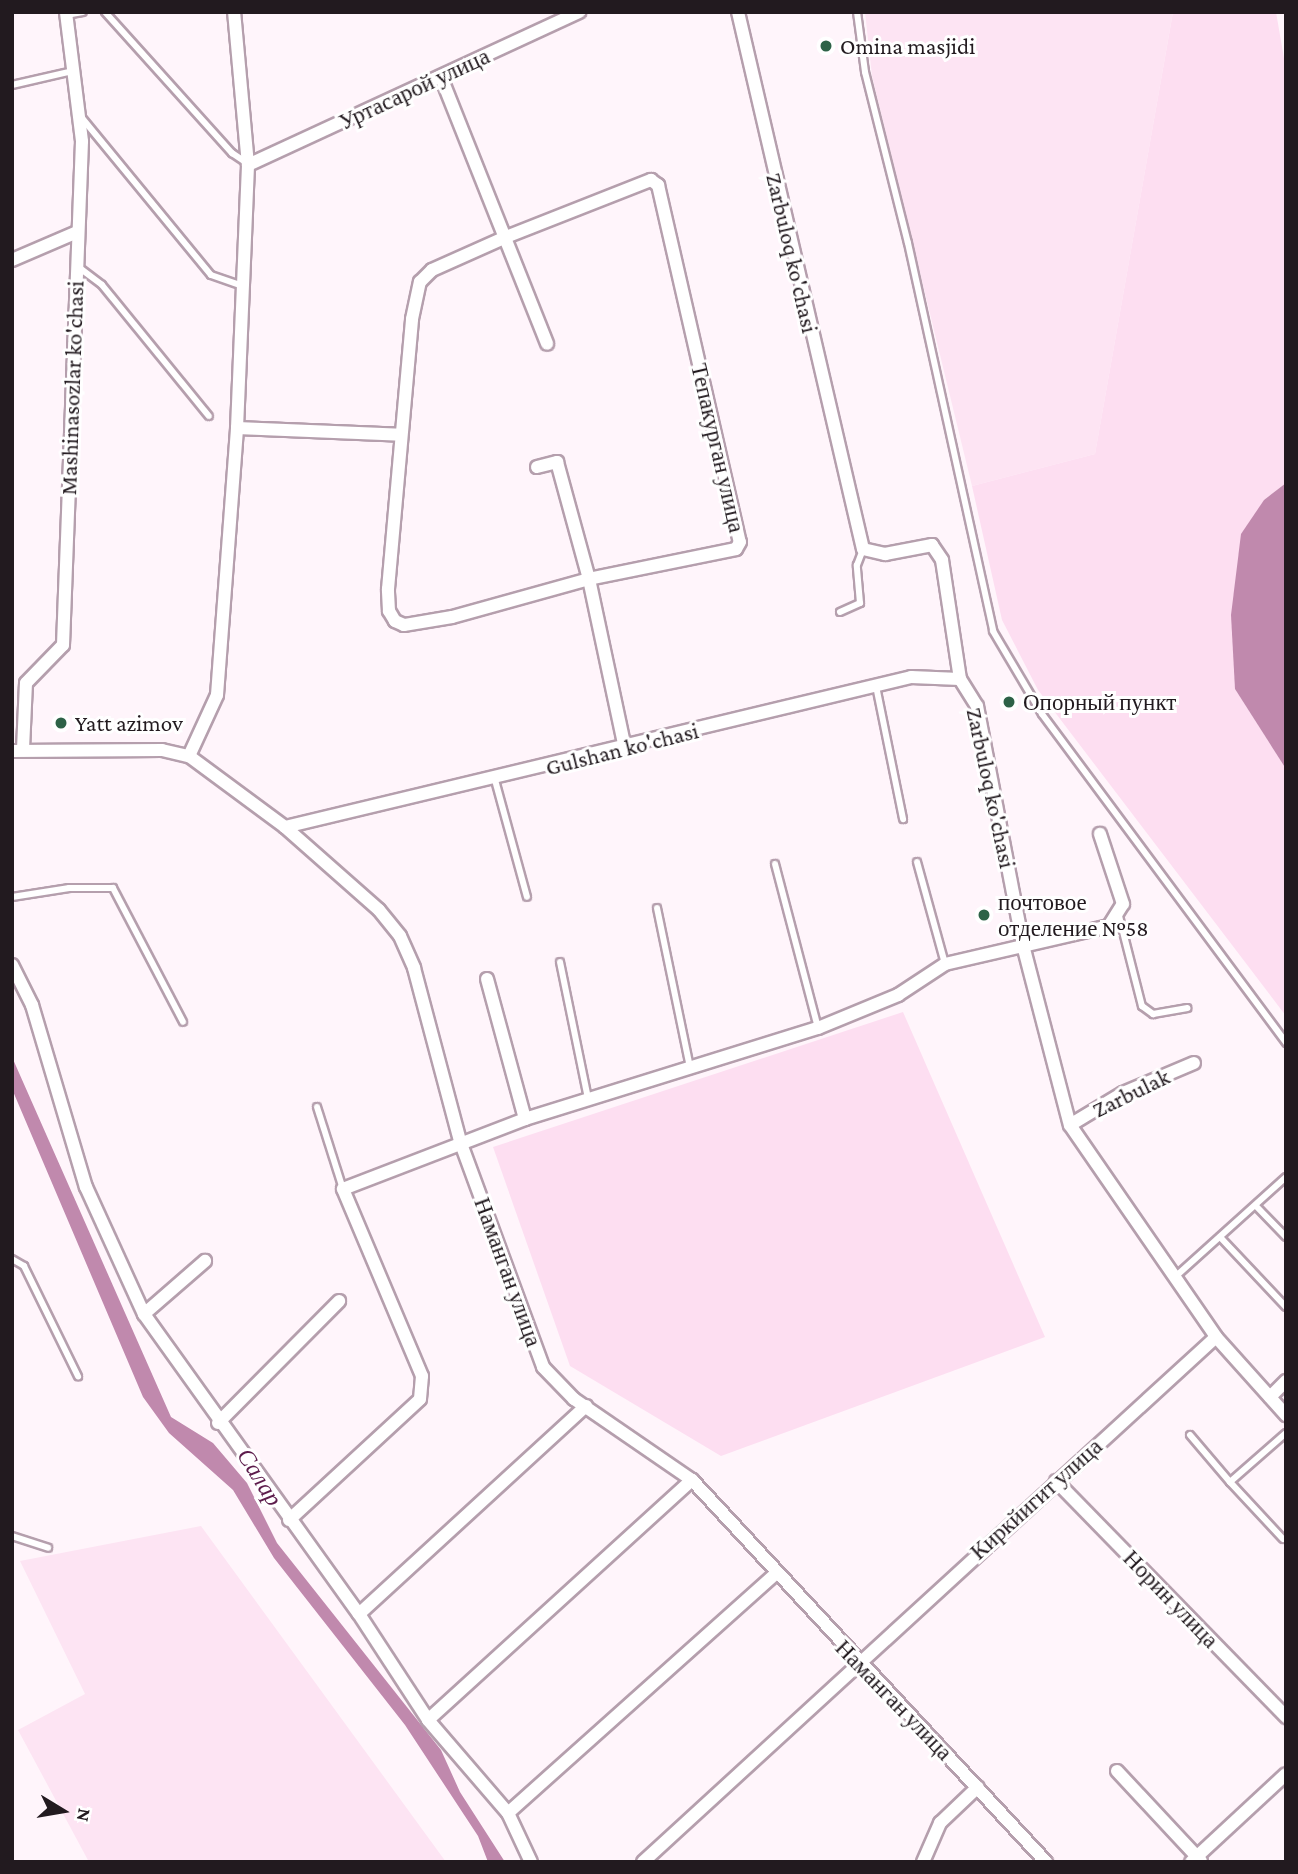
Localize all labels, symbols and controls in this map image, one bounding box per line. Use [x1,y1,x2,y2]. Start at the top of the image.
place label: Omina masjidi [840,32,975,60]
marker: Omina masjidi [818,38,834,54]
street label: Уртасарой улица [334,42,494,136]
street label: Zarbuloq ko'chasi [760,170,824,336]
street label: Mashinasozlar ko'chasi [54,280,90,496]
street label: Тепакурган улица [685,361,751,535]
place label: Опорный пункт [1023,688,1176,716]
marker: Опорный пункт [1001,694,1017,710]
street label: Zarbuloq ko'chasi [961,705,1021,871]
place label: Yatt azimov [75,709,183,737]
marker: Yatt azimov [53,715,69,731]
street label: Gulshan ko'chasi [543,717,701,781]
place label: почтовое отделение №58 [998,888,1149,942]
marker: почтовое отделение №58 [976,907,992,923]
street label: Zarbulak [1088,1063,1174,1123]
street label: Наманган улица [468,1194,548,1350]
street label: Киркйигит улица [964,1433,1108,1565]
water label: Салар [231,1443,289,1511]
street label: Норин улица [1118,1544,1224,1654]
street label: Наманган улица [830,1634,958,1766]
north arrow [28,1776,98,1846]
text: N [73,1807,96,1823]

